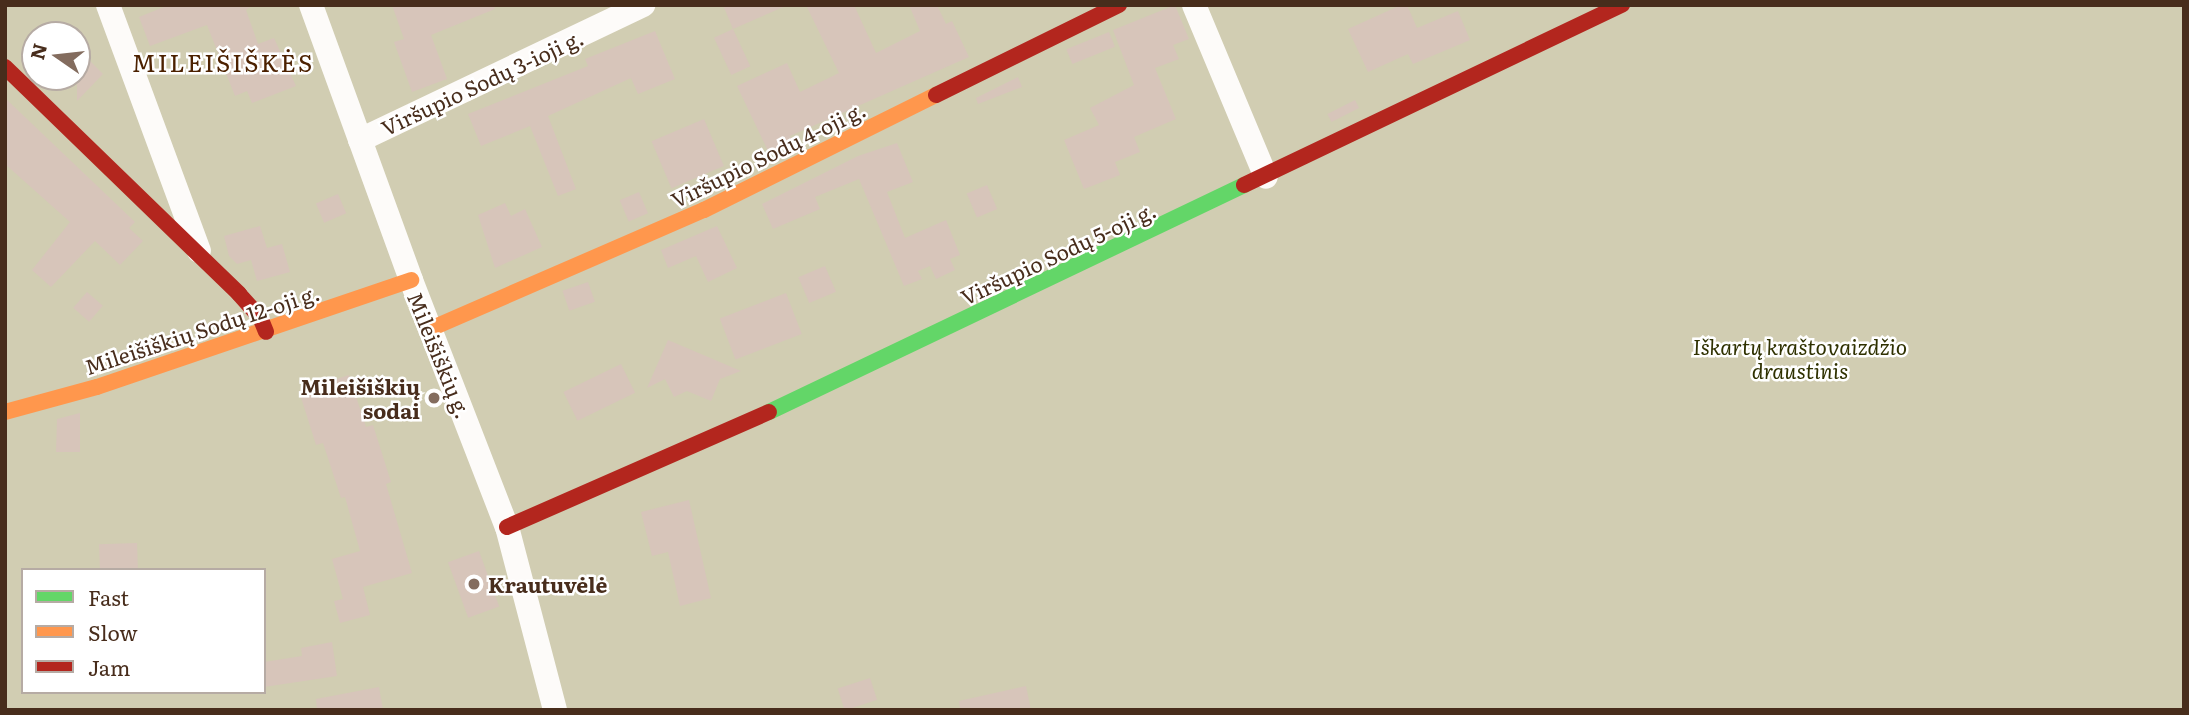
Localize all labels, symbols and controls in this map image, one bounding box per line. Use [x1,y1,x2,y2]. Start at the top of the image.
north arrow [21,21,91,91]
street label: Viršupio Sodų 3-ioji g. [377,24,587,140]
text: N [22,40,53,63]
district label: MILEIŠIŠKĖS [133,48,313,76]
street label: Viršupio Sodų 4-oji g. [667,96,869,212]
street label: Viršupio Sodų 5-oji g. [956,197,1160,309]
street label: Mileišiškių Sodų 12-oji g. [81,279,323,379]
street label: Mileišiškių g. [403,288,477,422]
park label: Iškartų kraštovaizdžio draustinis [1693,333,1907,383]
place label: Mileišiškių sodai [300,373,420,423]
marker: Mileišiškių sodai [426,390,442,406]
legend [21,568,266,694]
place label: Krautuvėlė [488,571,607,597]
marker: Krautuvėlė [466,576,482,592]
text: Fast [88,581,129,612]
text: Slow [88,616,138,647]
text: Jam [88,651,130,682]

